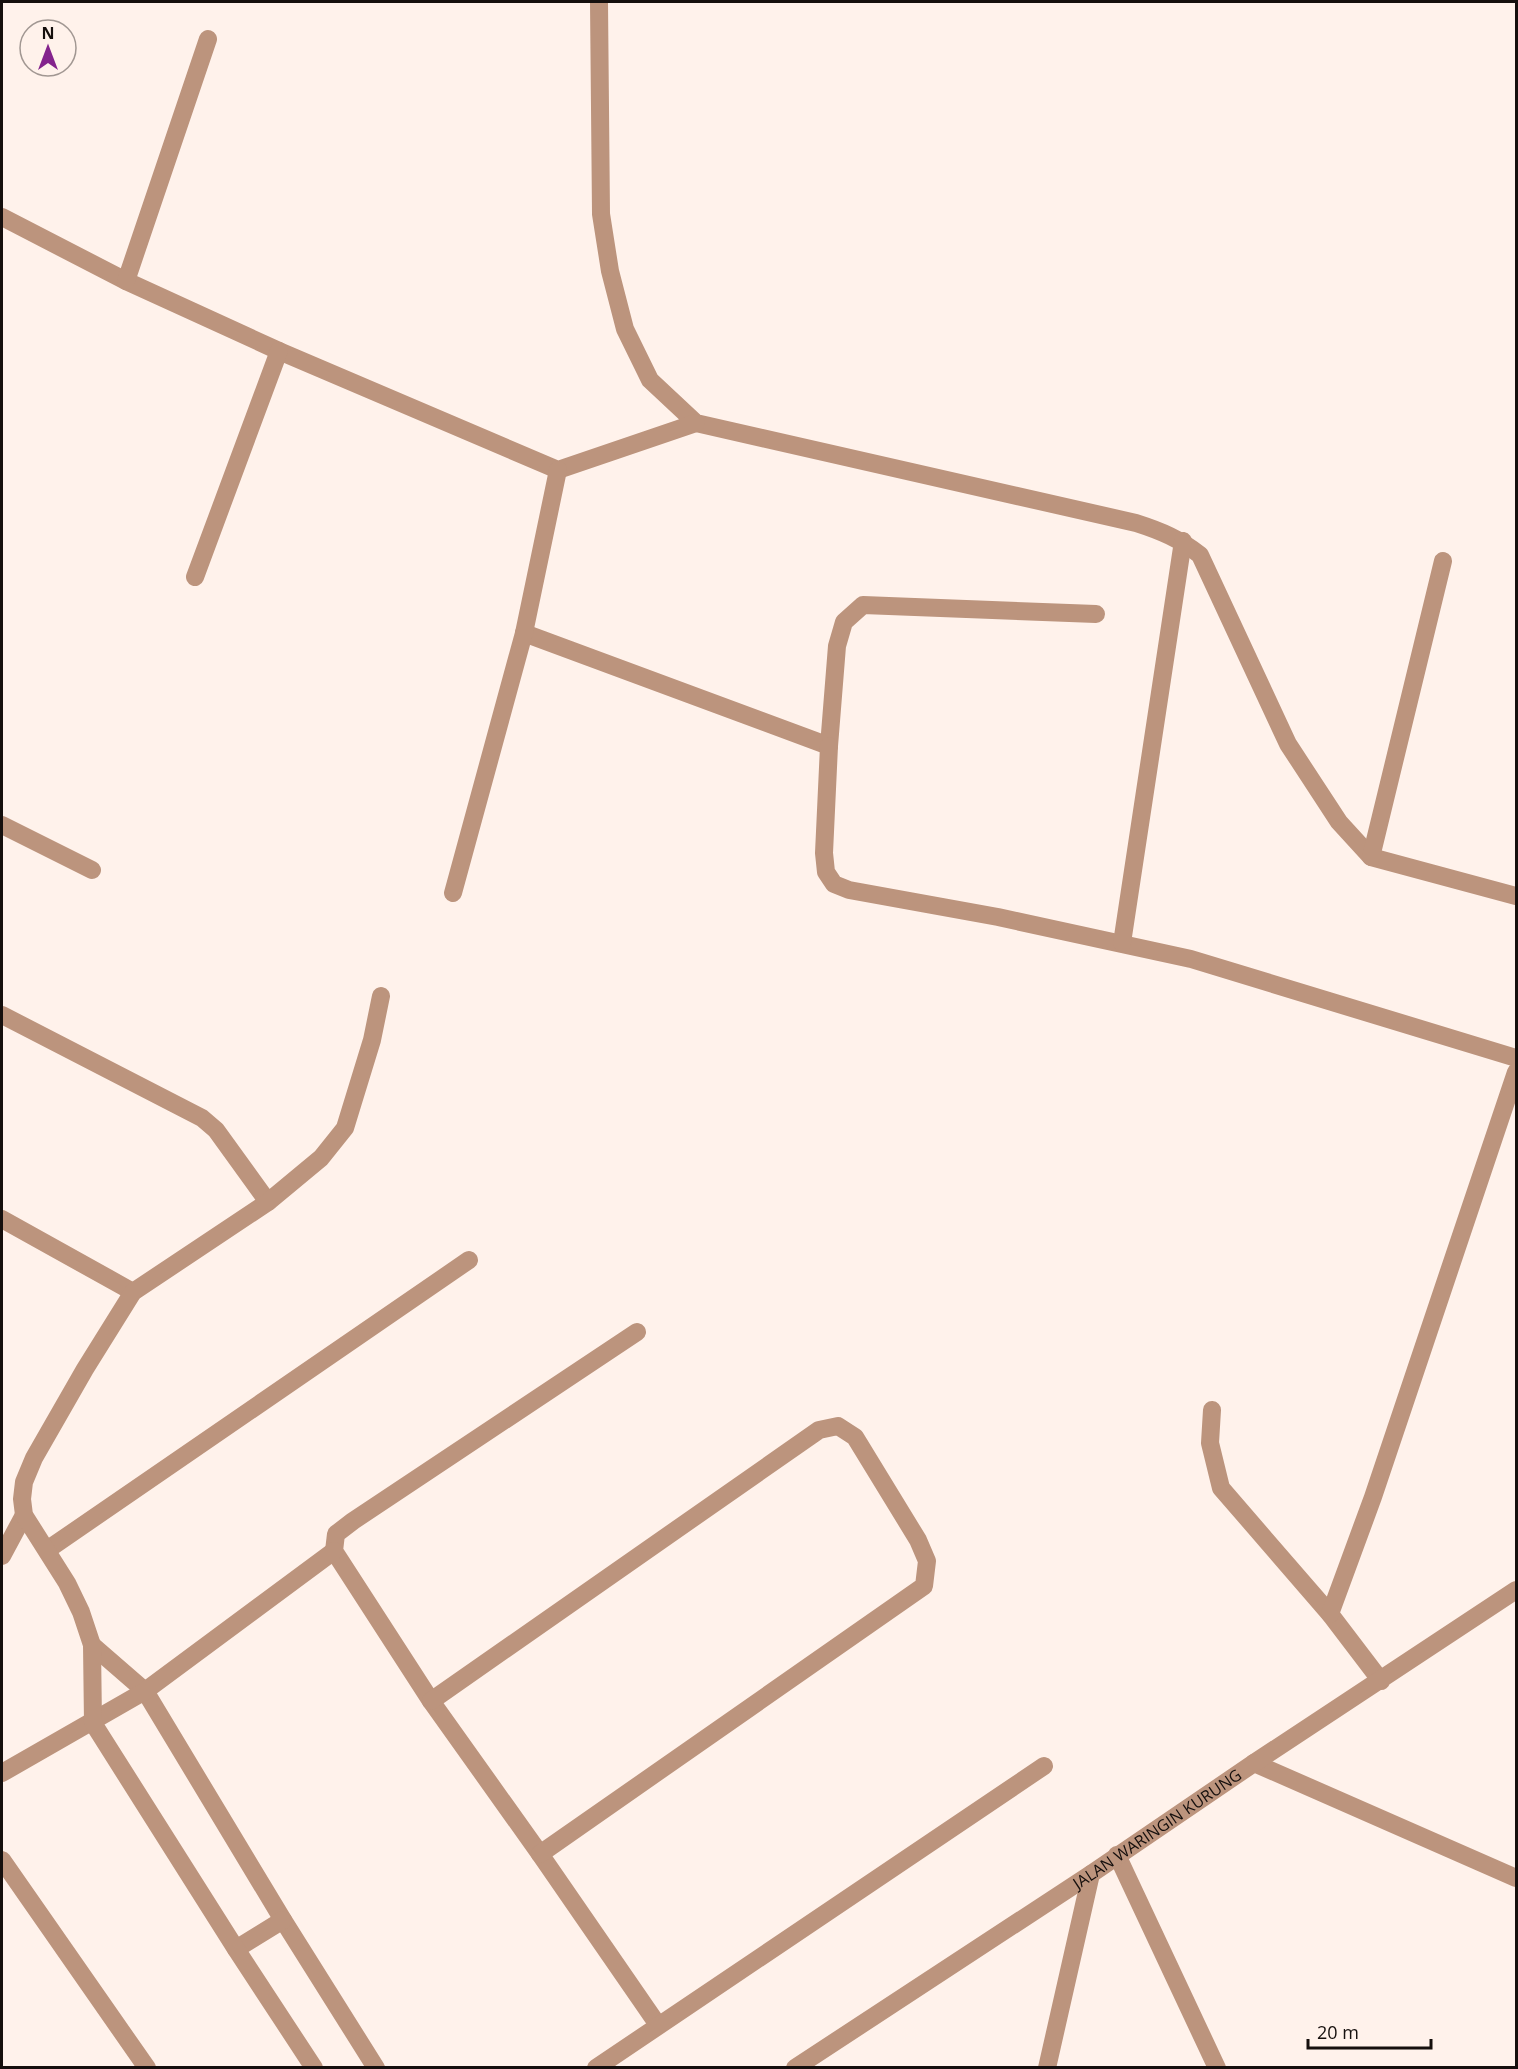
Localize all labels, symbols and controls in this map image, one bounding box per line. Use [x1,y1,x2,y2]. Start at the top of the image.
north arrow [18,18,78,78]
text: N [41,22,55,44]
street label: JALAN WARINGIN KURUNG [1067,1764,1246,1895]
scale bar [1308,2012,1431,2050]
text: 20 m [1317,2020,1359,2044]

